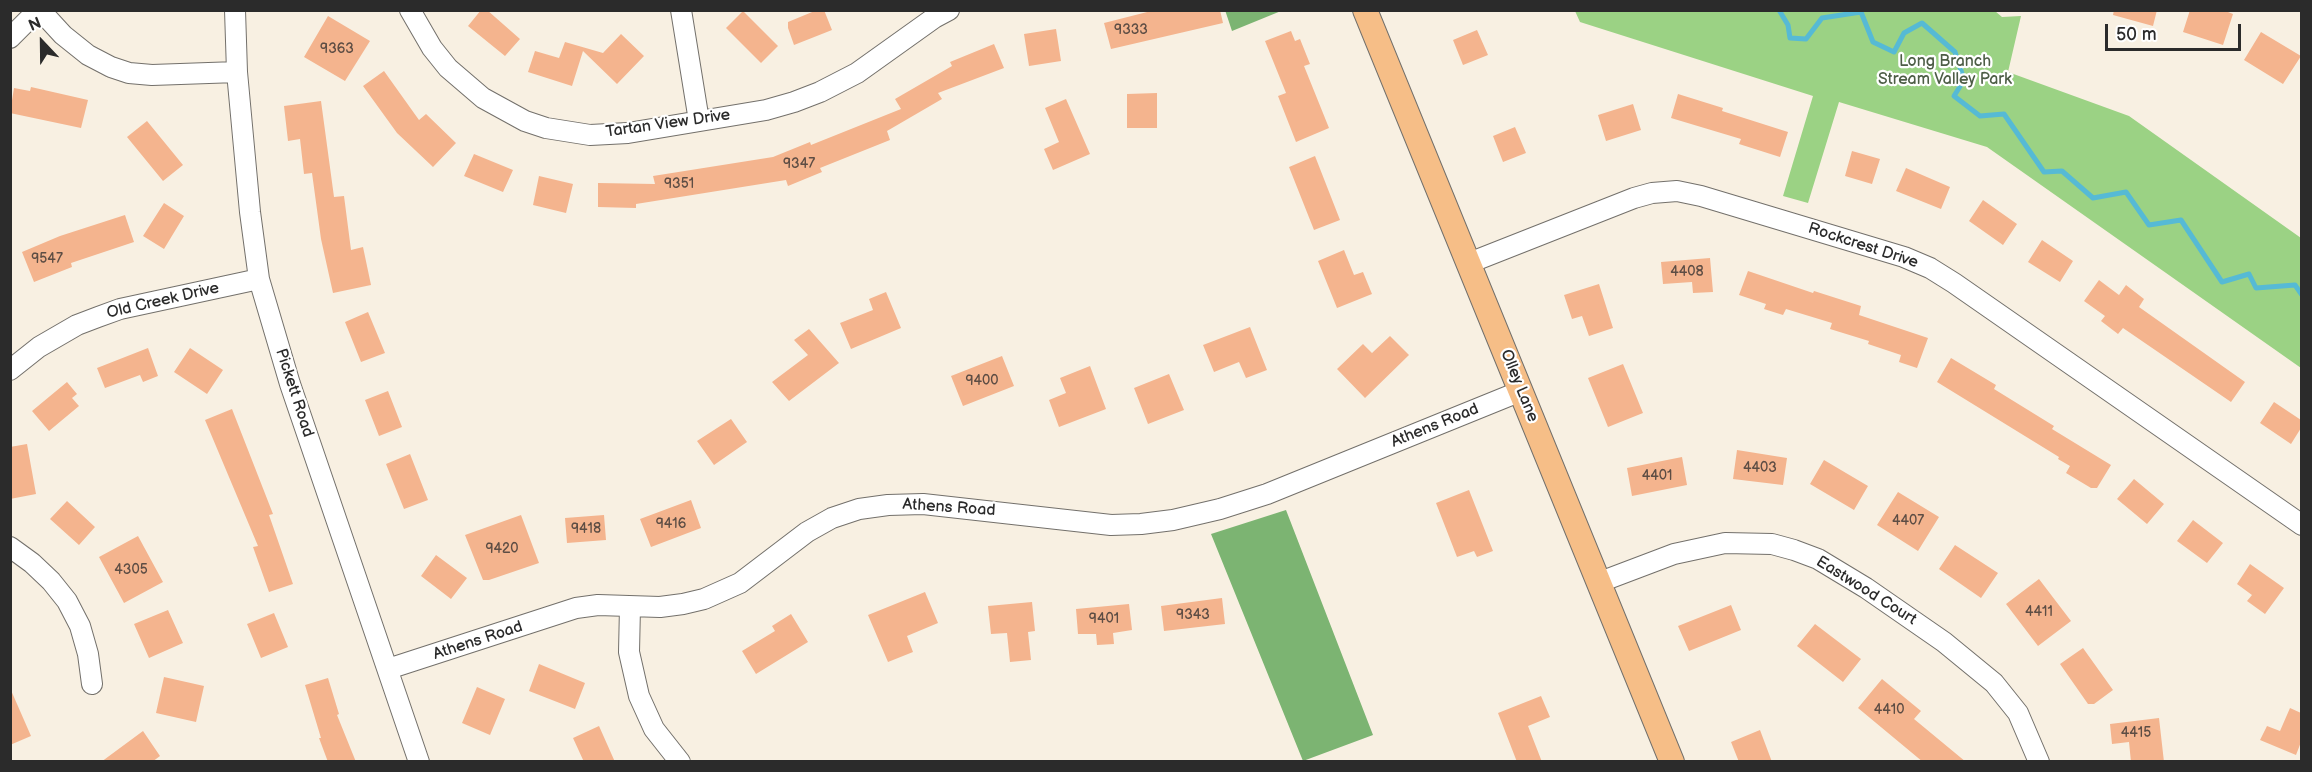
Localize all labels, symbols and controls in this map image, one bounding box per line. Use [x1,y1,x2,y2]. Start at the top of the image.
north arrow [12,12,72,72]
scale bar [2108,12,2244,50]
text: N [26,14,44,36]
house number: 9333 [1114,22,1148,38]
text: 50 m [2116,24,2157,45]
house number: 9363 [320,41,354,57]
park label: Long Branch Stream Valley Park [1878,52,2012,90]
street label: Tartan View Drive [604,106,732,142]
house number: 9347 [783,156,815,172]
house number: 9351 [664,176,694,192]
street label: Rockcrest Drive [1805,219,1921,273]
house number: 9547 [31,251,63,267]
house number: 4408 [1670,264,1704,280]
street label: Old Creek Drive [105,279,221,323]
street label: Pickett Road [271,346,317,440]
street label: Olley Lane [1496,347,1542,425]
house number: 9400 [965,373,999,389]
street label: Athens Road [1388,400,1482,452]
house number: 4403 [1743,460,1777,476]
house number: 4401 [1642,468,1672,484]
street label: Athens Road [902,495,996,521]
house number: 4407 [1892,513,1924,529]
house number: 9416 [656,516,686,532]
house number: 9418 [571,521,601,537]
house number: 9420 [485,541,519,557]
street label: Eastwood Court [1812,552,1920,630]
house number: 4305 [114,562,148,578]
house number: 4411 [2025,604,2053,620]
house number: 9343 [1176,607,1210,623]
house number: 9401 [1089,611,1119,627]
street label: Athens Road [431,618,525,664]
house number: 4410 [1874,702,1904,718]
house number: 4415 [2121,725,2151,741]

